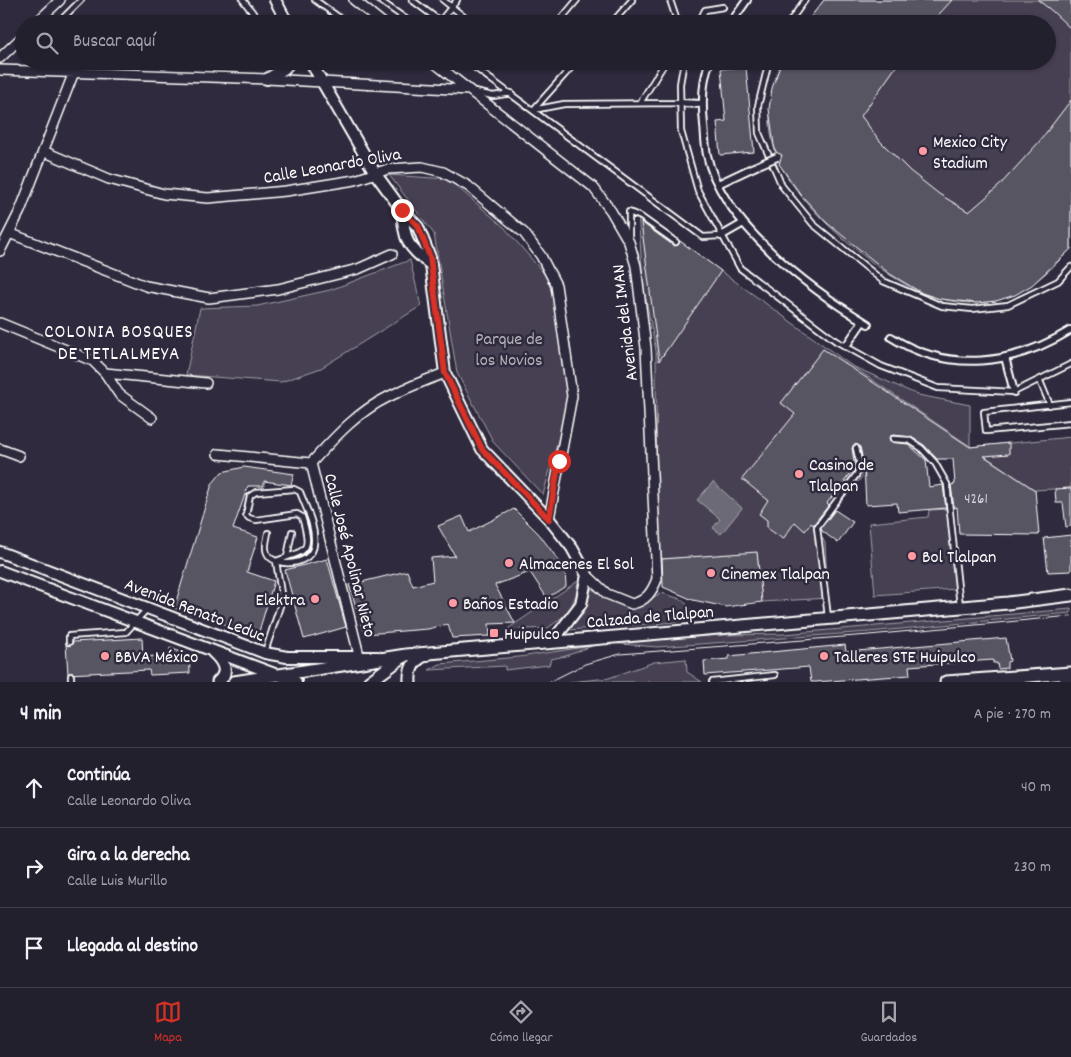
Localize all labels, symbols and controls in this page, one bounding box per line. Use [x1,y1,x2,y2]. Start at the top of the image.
search box [15,15,1056,70]
icon: search [33,29,61,57]
text: Buscar aquí [73,29,155,56]
place label: Mexico City Stadium [933,131,1008,177]
street label: Calle Leonardo Oliva [262,143,404,192]
marker: Mexico City Stadium [917,145,929,157]
route end [391,199,414,222]
street label: Avenida del IMAN [607,263,646,383]
district label: COLONIA BOSQUES DE TETLALMEYA [44,320,194,369]
park label: Parque de los Novios [475,328,543,374]
route start [548,450,571,473]
place label: Casino de Tlalpan [809,454,874,500]
marker: Casino de Tlalpan [793,468,805,480]
street label: Calle José Apolinar Nieto [316,471,381,640]
house number: 4261 [964,489,988,511]
place label: Bol Tlalpan [922,546,996,571]
marker: Bol Tlalpan [906,550,918,562]
place label: Almacenes El Sol [519,553,635,578]
marker: Almacenes El Sol [503,557,515,569]
place label: Cinemex Tlalpan [721,563,830,588]
marker: Cinemex Tlalpan [705,567,717,579]
street label: Avenida Renato Leduc [120,573,268,650]
place label: Elektra [255,589,306,614]
marker: Elektra [309,593,321,605]
place label: Baños Estadio [463,593,559,618]
marker: Baños Estadio [447,597,459,609]
street label: Calzada de Tlalpan [586,600,715,637]
place label: Huipulco [504,623,560,648]
marker: Huipulco [488,627,500,639]
place label: BBVA México [115,646,198,671]
place label: Talleres STE Huipulco [834,646,976,671]
marker: BBVA México [99,650,111,662]
marker: Talleres STE Huipulco [818,650,830,662]
text: 4 min [20,700,62,730]
text: A pie · 270 m [974,703,1051,726]
text: Continúa [67,763,130,790]
icon: ahead [20,774,48,802]
text: 40 m [1021,776,1051,799]
text: Calle Leonardo Oliva [67,790,191,813]
text: Gira a la derecha [67,843,189,870]
icon: right [20,854,48,882]
text: 230 m [1014,856,1051,879]
text: Calle Luis Murillo [67,870,167,893]
icon: arrive [20,934,48,962]
text: Llegada al destino [67,934,198,961]
tab: Mapa [154,998,182,1048]
tab: Cómo llegar [490,998,553,1048]
tab: Guardados [860,998,917,1048]

